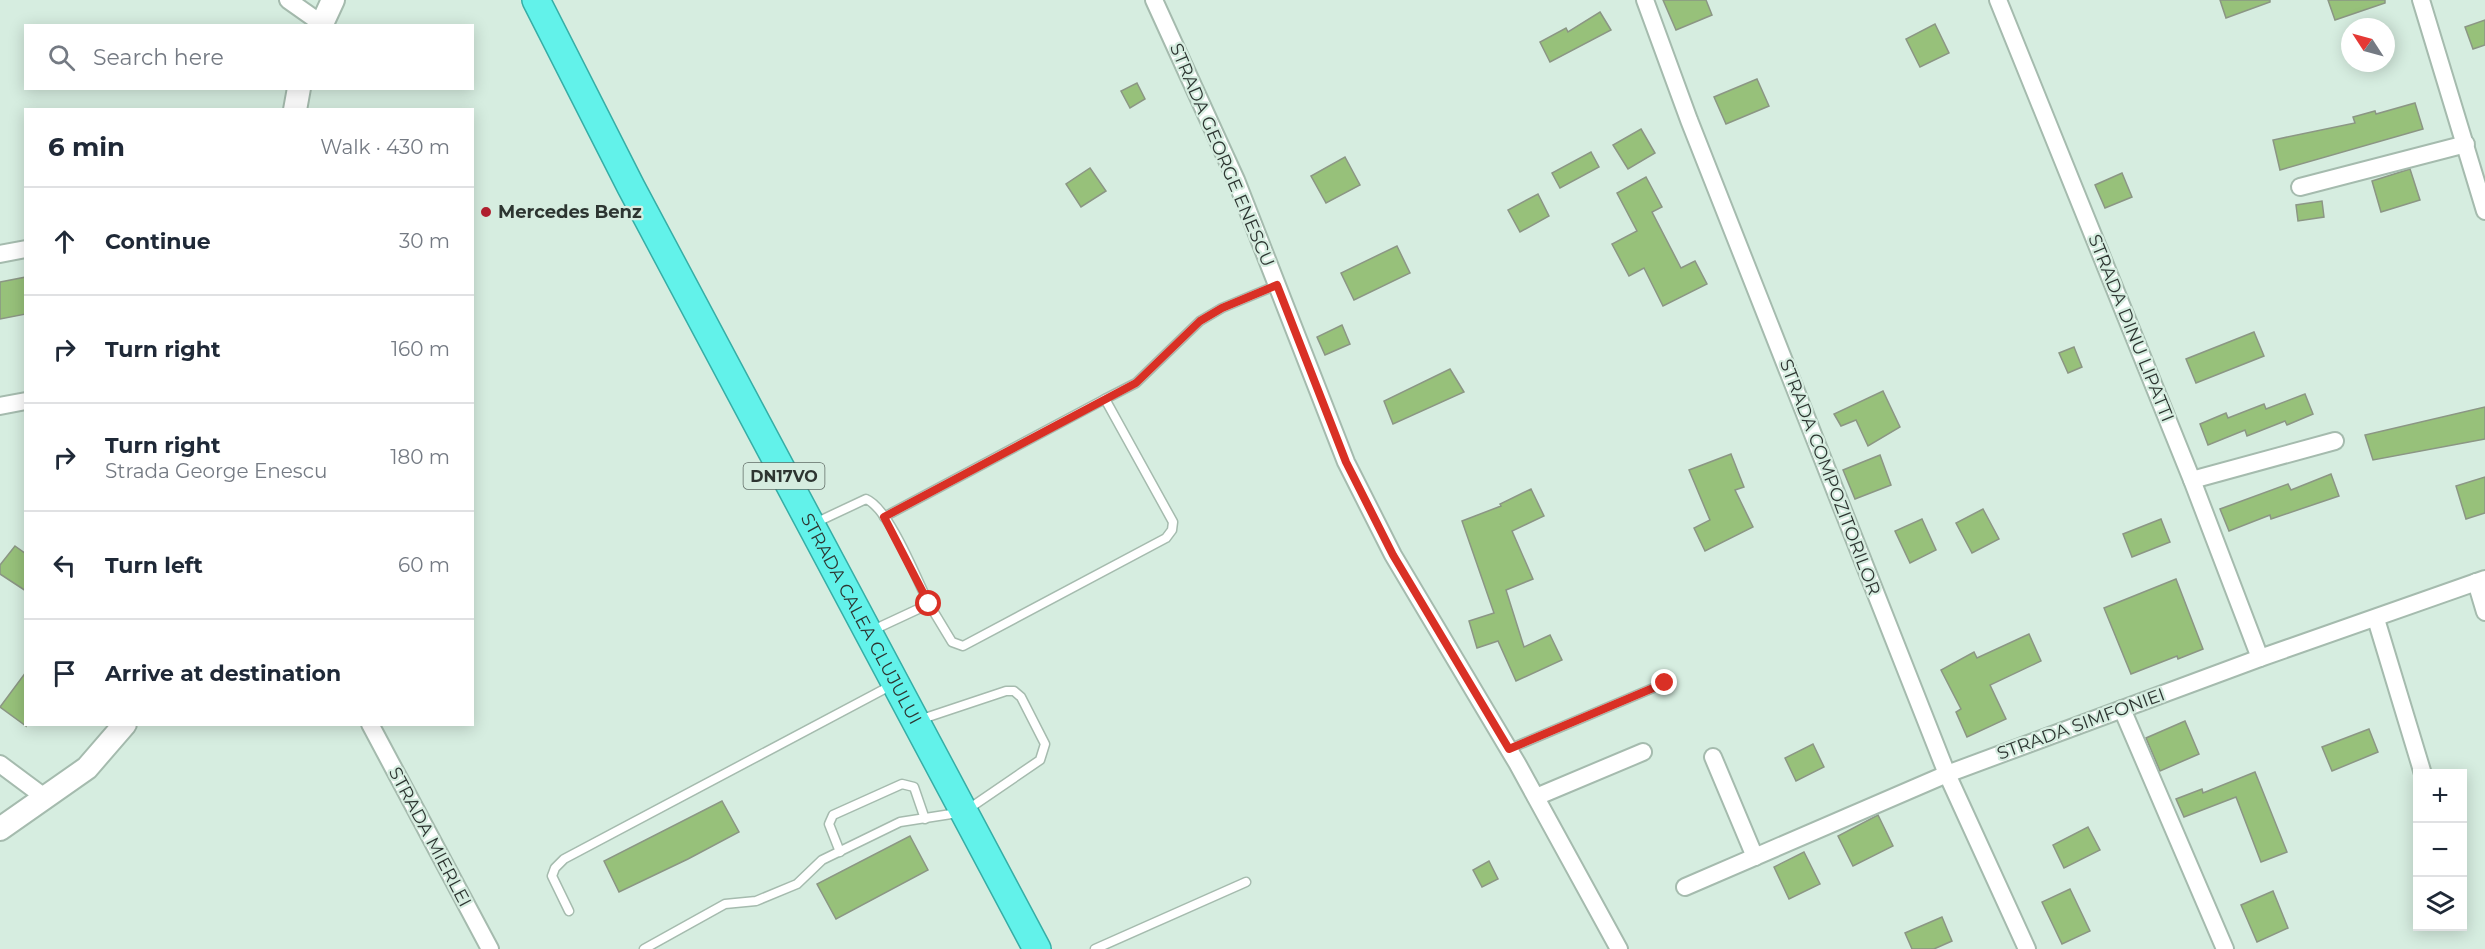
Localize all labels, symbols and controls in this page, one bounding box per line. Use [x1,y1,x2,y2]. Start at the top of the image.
north arrow [2341,18,2395,72]
search box [24,24,474,90]
street label: STRADA GEORGE ENESCU [1165,40,1279,270]
icon: search [45,41,78,74]
text: Search here [93,44,224,71]
text: 6 min [48,131,125,163]
text: Walk · 430 m [320,135,450,159]
place label: Mercedes Benz [498,201,642,223]
marker: Mercedes Benz [479,205,493,219]
icon: ahead [48,225,81,258]
text: Continue [105,228,211,255]
text: 30 m [399,229,450,253]
street label: STRADA DINU LIPATTI [2083,231,2179,425]
icon: right [48,333,81,366]
text: Turn right [105,336,220,363]
text: 160 m [391,337,450,361]
street label: STRADA COMPOZITORILOR [1775,356,1885,598]
text: Turn right [105,432,220,459]
icon: right [48,441,81,474]
text: 180 m [390,445,450,469]
text: Strada George Enescu [105,459,327,483]
road number: DN17VO [744,463,824,489]
street label: STRADA CALEA CLUJULUI [796,510,926,728]
icon: left [48,549,81,582]
text: Turn left [105,552,203,579]
text: 60 m [398,553,450,577]
route start [915,590,941,616]
icon: arrive [48,657,81,690]
text: Arrive at destination [105,660,341,687]
route end [1651,669,1677,695]
street label: STRADA SIMFONIEI [1994,683,2168,765]
street label: STRADA MIERLEI [384,763,476,911]
map controls [2413,769,2467,931]
button: + [2413,769,2467,823]
button: − [2413,823,2467,877]
button: layers [2413,877,2467,931]

